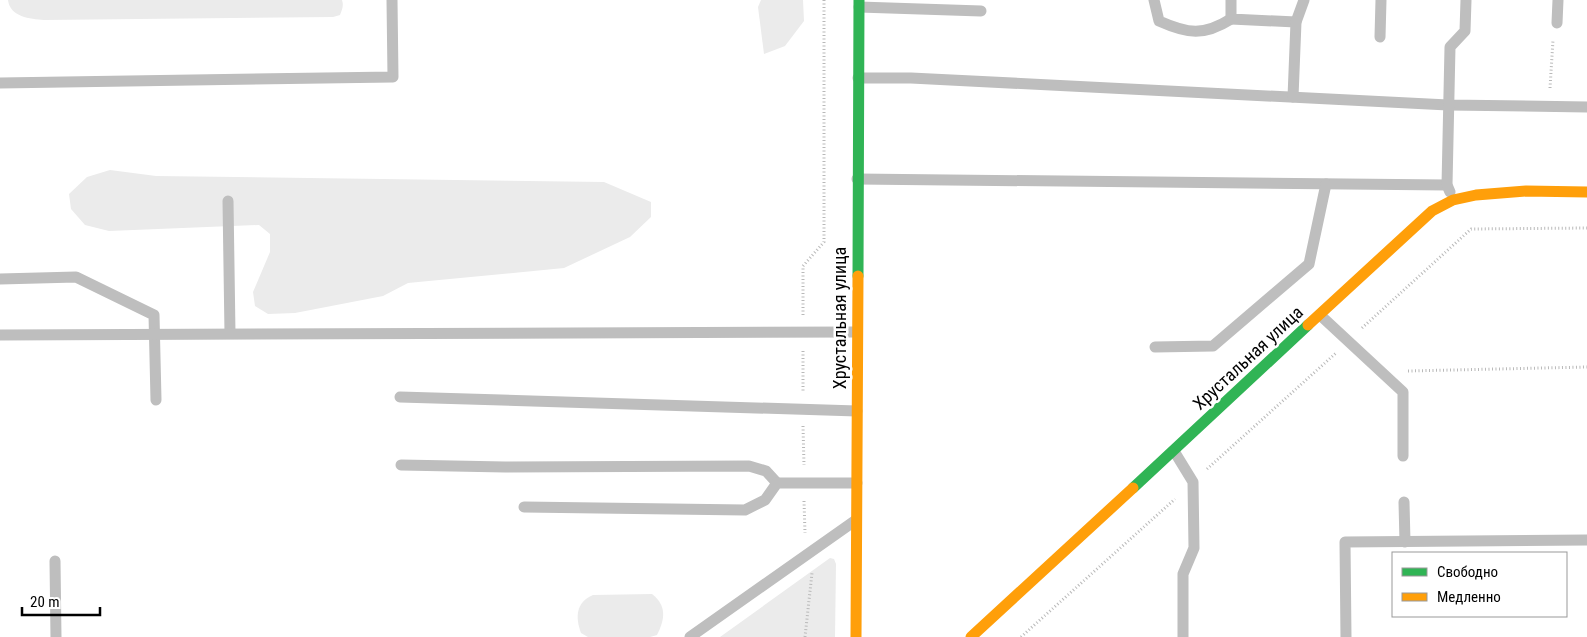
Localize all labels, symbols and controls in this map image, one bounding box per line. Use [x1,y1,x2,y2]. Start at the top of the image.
street label: Хрустальная улица [829,247,850,389]
street label: Хрустальная улица [1188,301,1307,414]
legend [1392,552,1567,617]
text: Свободно [1437,563,1498,581]
scale bar [22,584,100,616]
text: Медленно [1437,588,1501,606]
text: 20 m [30,593,60,611]

